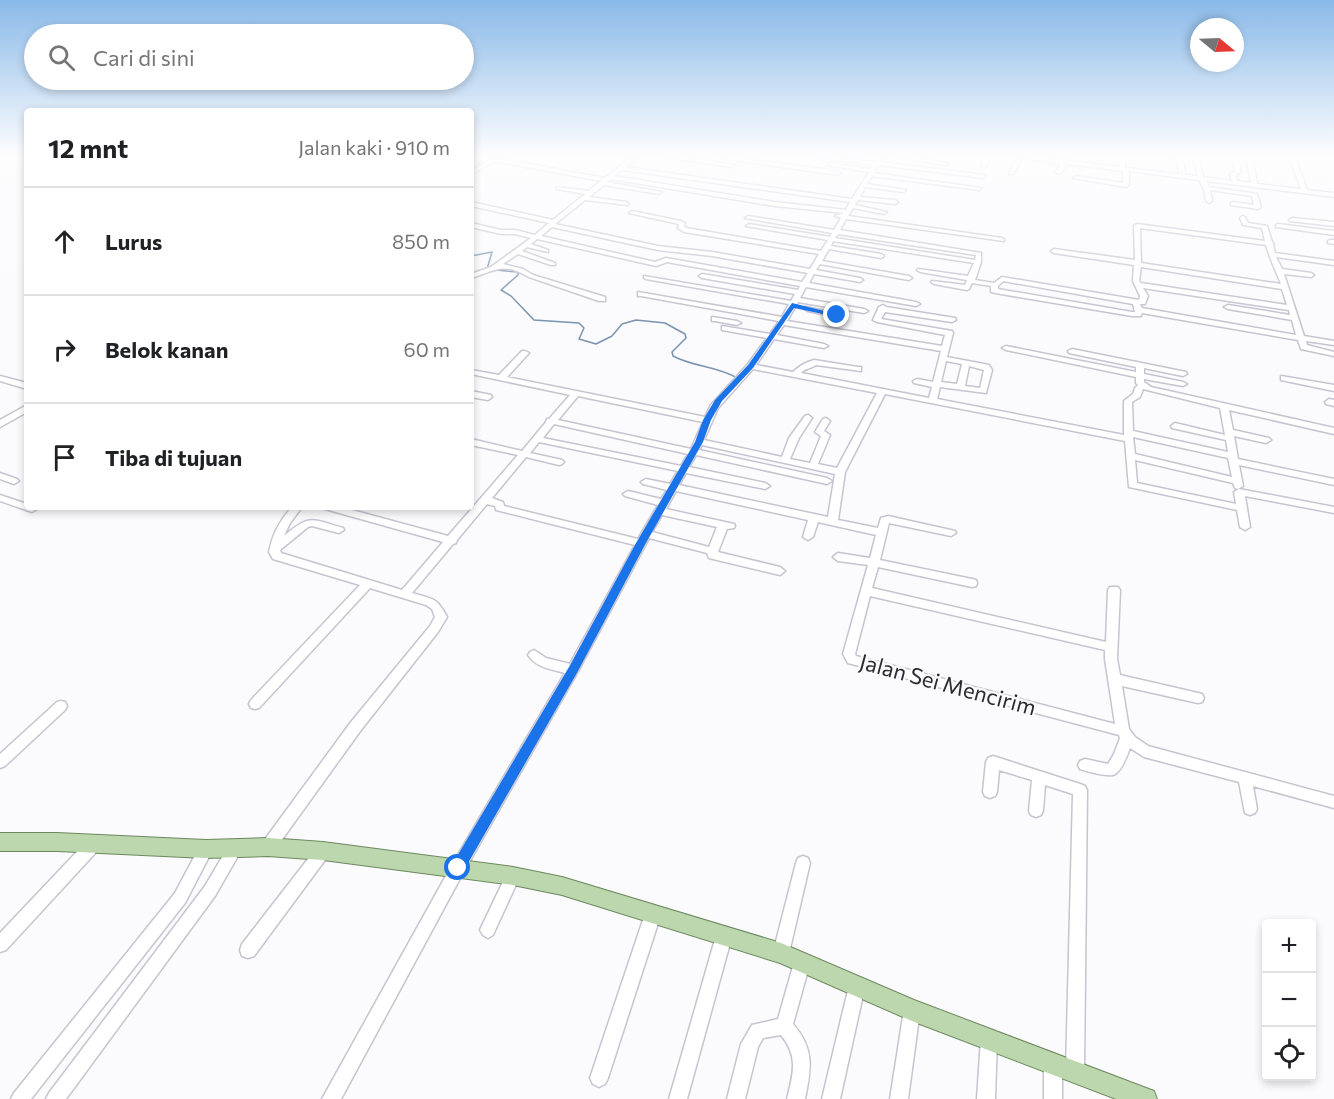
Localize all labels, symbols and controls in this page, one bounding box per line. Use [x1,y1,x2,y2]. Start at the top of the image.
north arrow [1190,18,1244,72]
search box [24,24,474,90]
icon: search [45,41,78,74]
text: Cari di sini [93,44,195,71]
text: 12 mnt [48,132,128,163]
text: Jalan kaki · 910 m [298,135,450,159]
icon: ahead [48,225,81,258]
text: Lurus [105,228,162,255]
text: 850 m [392,229,450,253]
route end [823,301,849,327]
icon: right [48,333,81,366]
text: Belok kanan [105,336,228,363]
text: 60 m [404,337,450,361]
icon: arrive [48,441,81,474]
text: Tiba di tujuan [105,444,242,471]
street label: Jalan Sei Mencirim [857,647,1039,721]
route start [444,854,470,880]
map controls [1262,919,1316,1081]
button: + [1262,919,1316,973]
button: − [1262,973,1316,1027]
button: locate [1262,1027,1316,1081]

